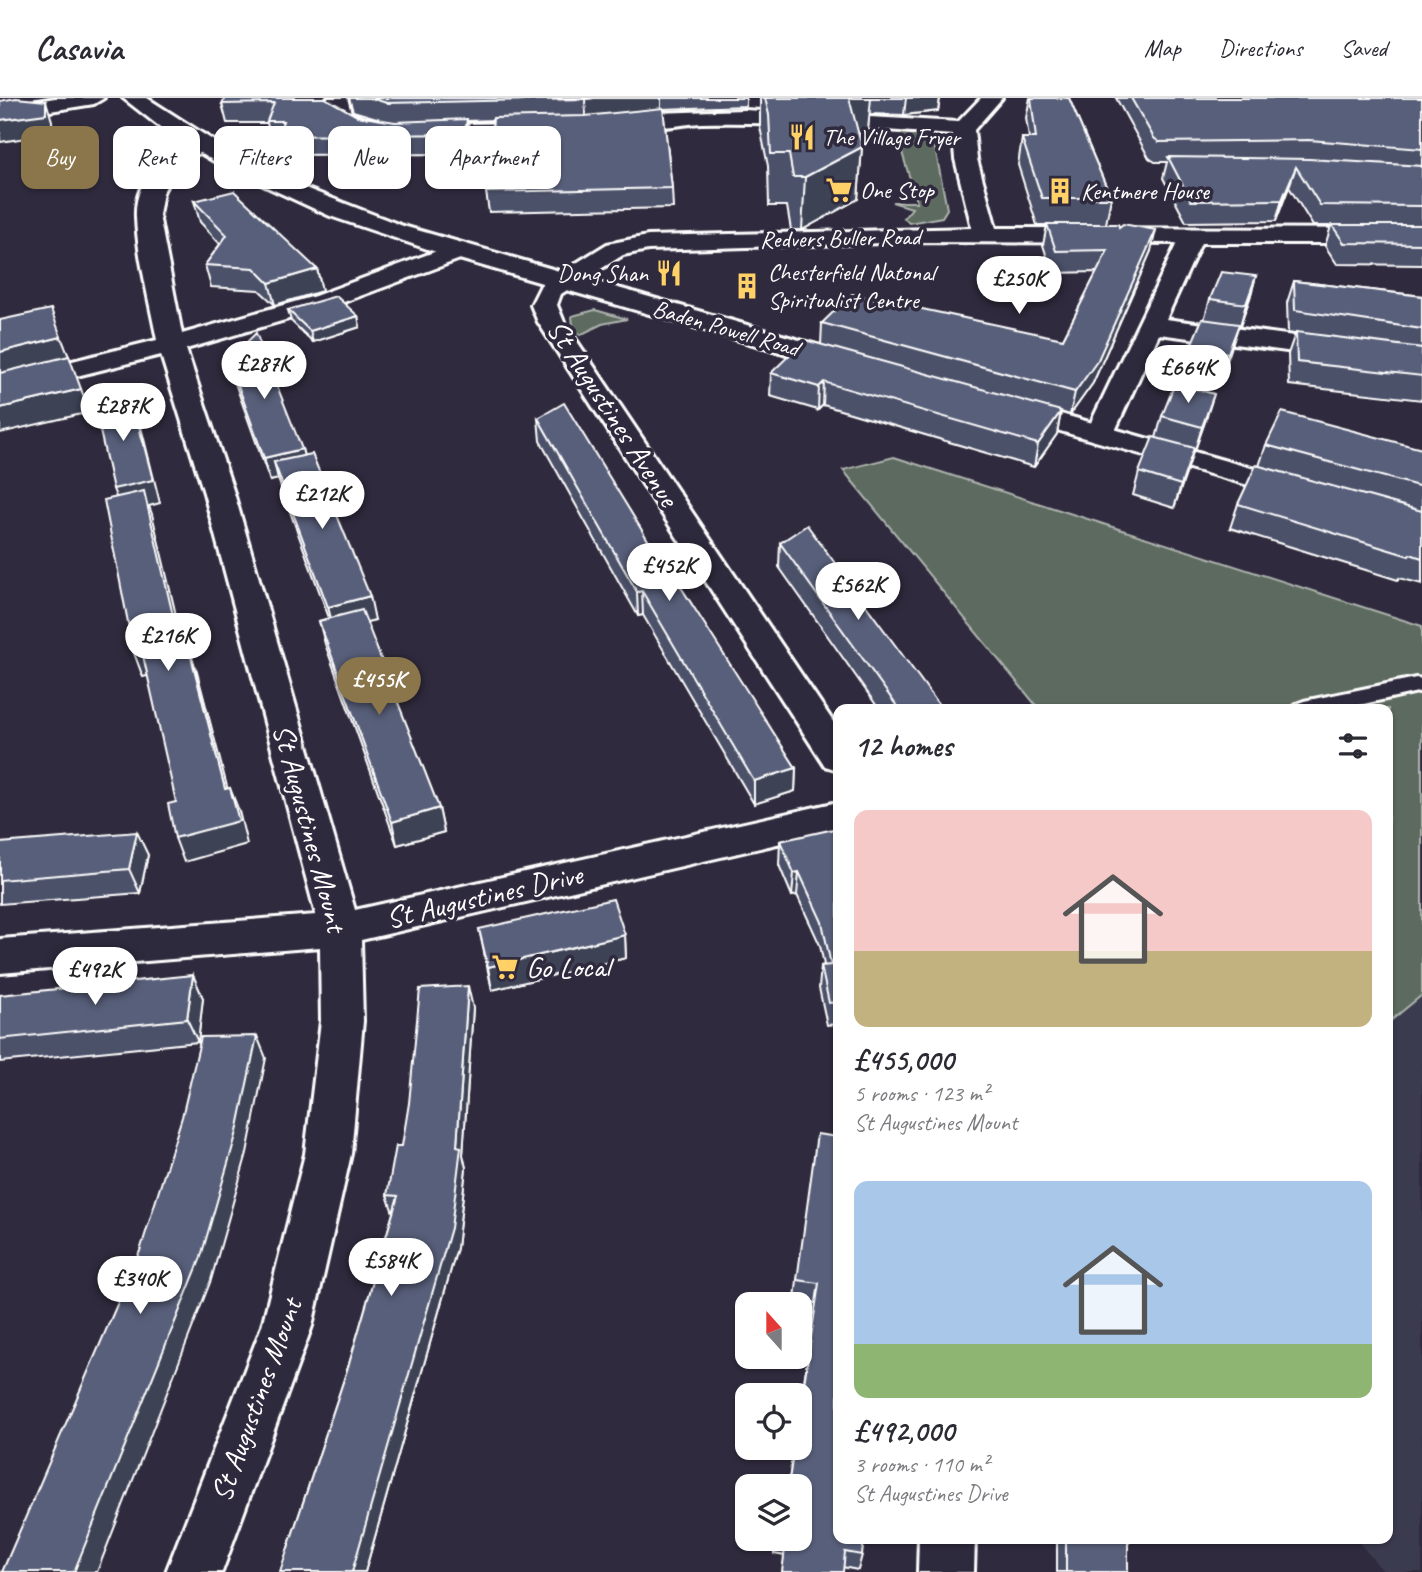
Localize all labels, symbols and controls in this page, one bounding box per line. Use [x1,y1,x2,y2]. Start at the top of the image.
text: Casavia [35,27,123,69]
text: Map [1144,33,1181,63]
text: Directions [1219,33,1302,63]
text: Saved [1340,33,1387,63]
restaurant icon: The Village Fryer [787,122,817,152]
place label: The Village Fryer [823,122,962,152]
chip: Buy [21,126,99,189]
chip: Rent [113,126,200,189]
chip: Filters [214,126,314,189]
chip: New [328,126,411,189]
chip: Apartment [425,126,561,189]
supermarket icon: One Stop [824,175,854,205]
place label: One Stop [860,175,935,205]
building icon: Kentmere House [1045,176,1075,206]
place label: Kentmere House [1081,176,1211,206]
street label: Redvers Buller Road [760,222,924,254]
pin: £250K [970,256,1068,316]
place label: Chesterfield Natonal Spiritualist Centre [768,257,939,315]
place label: Dong Shan [557,258,649,288]
restaurant icon: Dong Shan [654,258,684,288]
text: £250K [993,264,1045,293]
building icon: Chesterfield Natonal Spiritualist Centre [732,271,762,301]
street label: Baden Powell Road [649,293,806,364]
street label: St Augustines Avenue [538,312,689,516]
pin: £287K [215,342,313,401]
pin: £664K [1139,345,1237,405]
text: £287K [238,349,291,378]
text: £664K [1161,353,1215,382]
pin: £287K [74,384,172,443]
text: £287K [97,391,150,420]
pin: £212K [273,472,371,531]
text: £212K [295,479,349,508]
pin: £452K [620,544,718,603]
text: £452K [643,551,695,580]
pin: £562K [809,562,907,622]
text: £562K [831,570,885,599]
pin: £216K [119,614,217,673]
text: £216K [141,621,195,650]
pin: £455K [330,658,428,717]
text: £455K [353,665,405,694]
street label: St Augustines Mount [264,720,357,939]
text: 12 homes [854,727,952,765]
icon: filters [1334,727,1372,765]
street label: St Augustines Drive [382,854,588,937]
icon: home [1050,856,1176,982]
pin: £492K [46,948,144,1007]
place label: Go Local [526,948,615,986]
supermarket icon: Go Local [490,952,520,982]
text: £492K [69,955,121,984]
text: £455,000 [854,1041,953,1079]
text: 5 rooms · 123 m² [854,1079,989,1108]
text: St Augustines Mount [854,1108,1017,1137]
icon: home [1050,1227,1176,1353]
pin: £584K [342,1238,440,1298]
text: £584K [365,1246,417,1275]
pin: £340K [91,1256,189,1316]
text: £340K [113,1264,167,1293]
street label: St Augustines Mount [202,1290,311,1507]
north arrow [735,1292,812,1368]
map controls [735,1292,812,1551]
button: locate [735,1383,812,1460]
text: £492,000 [854,1412,954,1450]
text: 3 rooms · 110 m² [854,1450,989,1479]
button: layers [735,1474,812,1551]
text: St Augustines Drive [854,1479,1008,1508]

